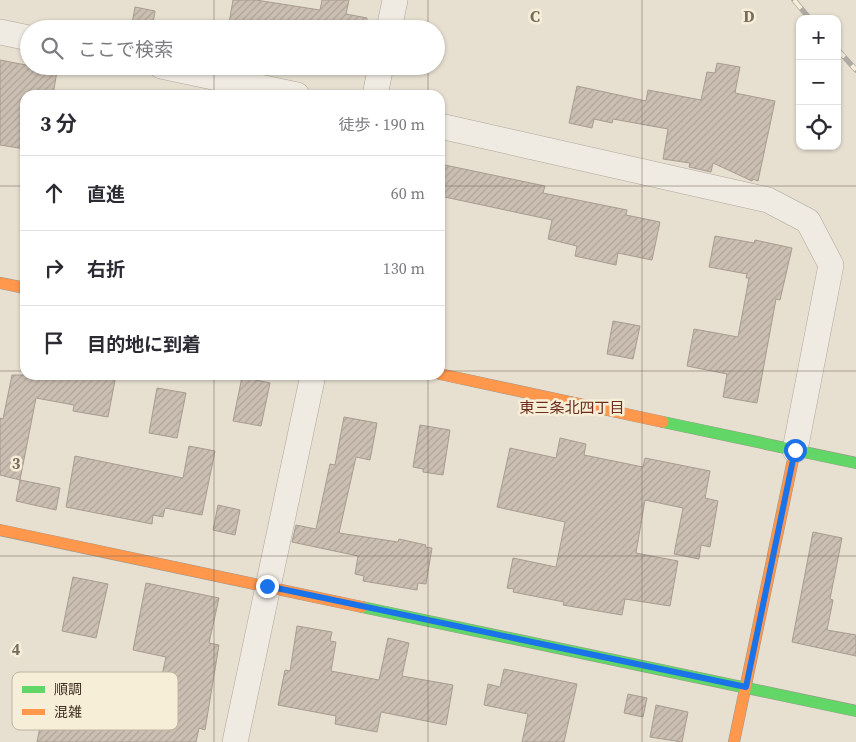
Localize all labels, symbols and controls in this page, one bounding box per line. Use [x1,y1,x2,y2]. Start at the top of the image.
text: C [530,5,540,27]
text: D [743,5,755,27]
map controls [796,15,841,150]
button: + [796,15,841,60]
search box [20,20,445,75]
icon: search [38,34,66,62]
text: ここで検索 [78,36,173,62]
button: − [796,60,841,105]
button: locate [796,105,841,150]
text: 3 分 [40,109,77,138]
text: 徒歩 · 190 m [339,113,425,135]
icon: ahead [40,179,68,207]
text: 直進 [87,181,125,207]
text: 60 m [391,182,425,204]
icon: right [40,254,68,282]
text: 右折 [87,256,125,282]
text: 130 m [383,257,425,279]
icon: arrive [40,329,68,357]
text: 目的地に到着 [87,331,201,357]
district label: 東三条北四丁目 [519,397,625,418]
route start [784,439,807,462]
text: 3 [12,452,21,474]
route end [256,575,279,598]
text: 4 [12,638,21,660]
legend [12,672,178,730]
text: 順調 [54,679,82,699]
text: 混雑 [54,702,82,722]

